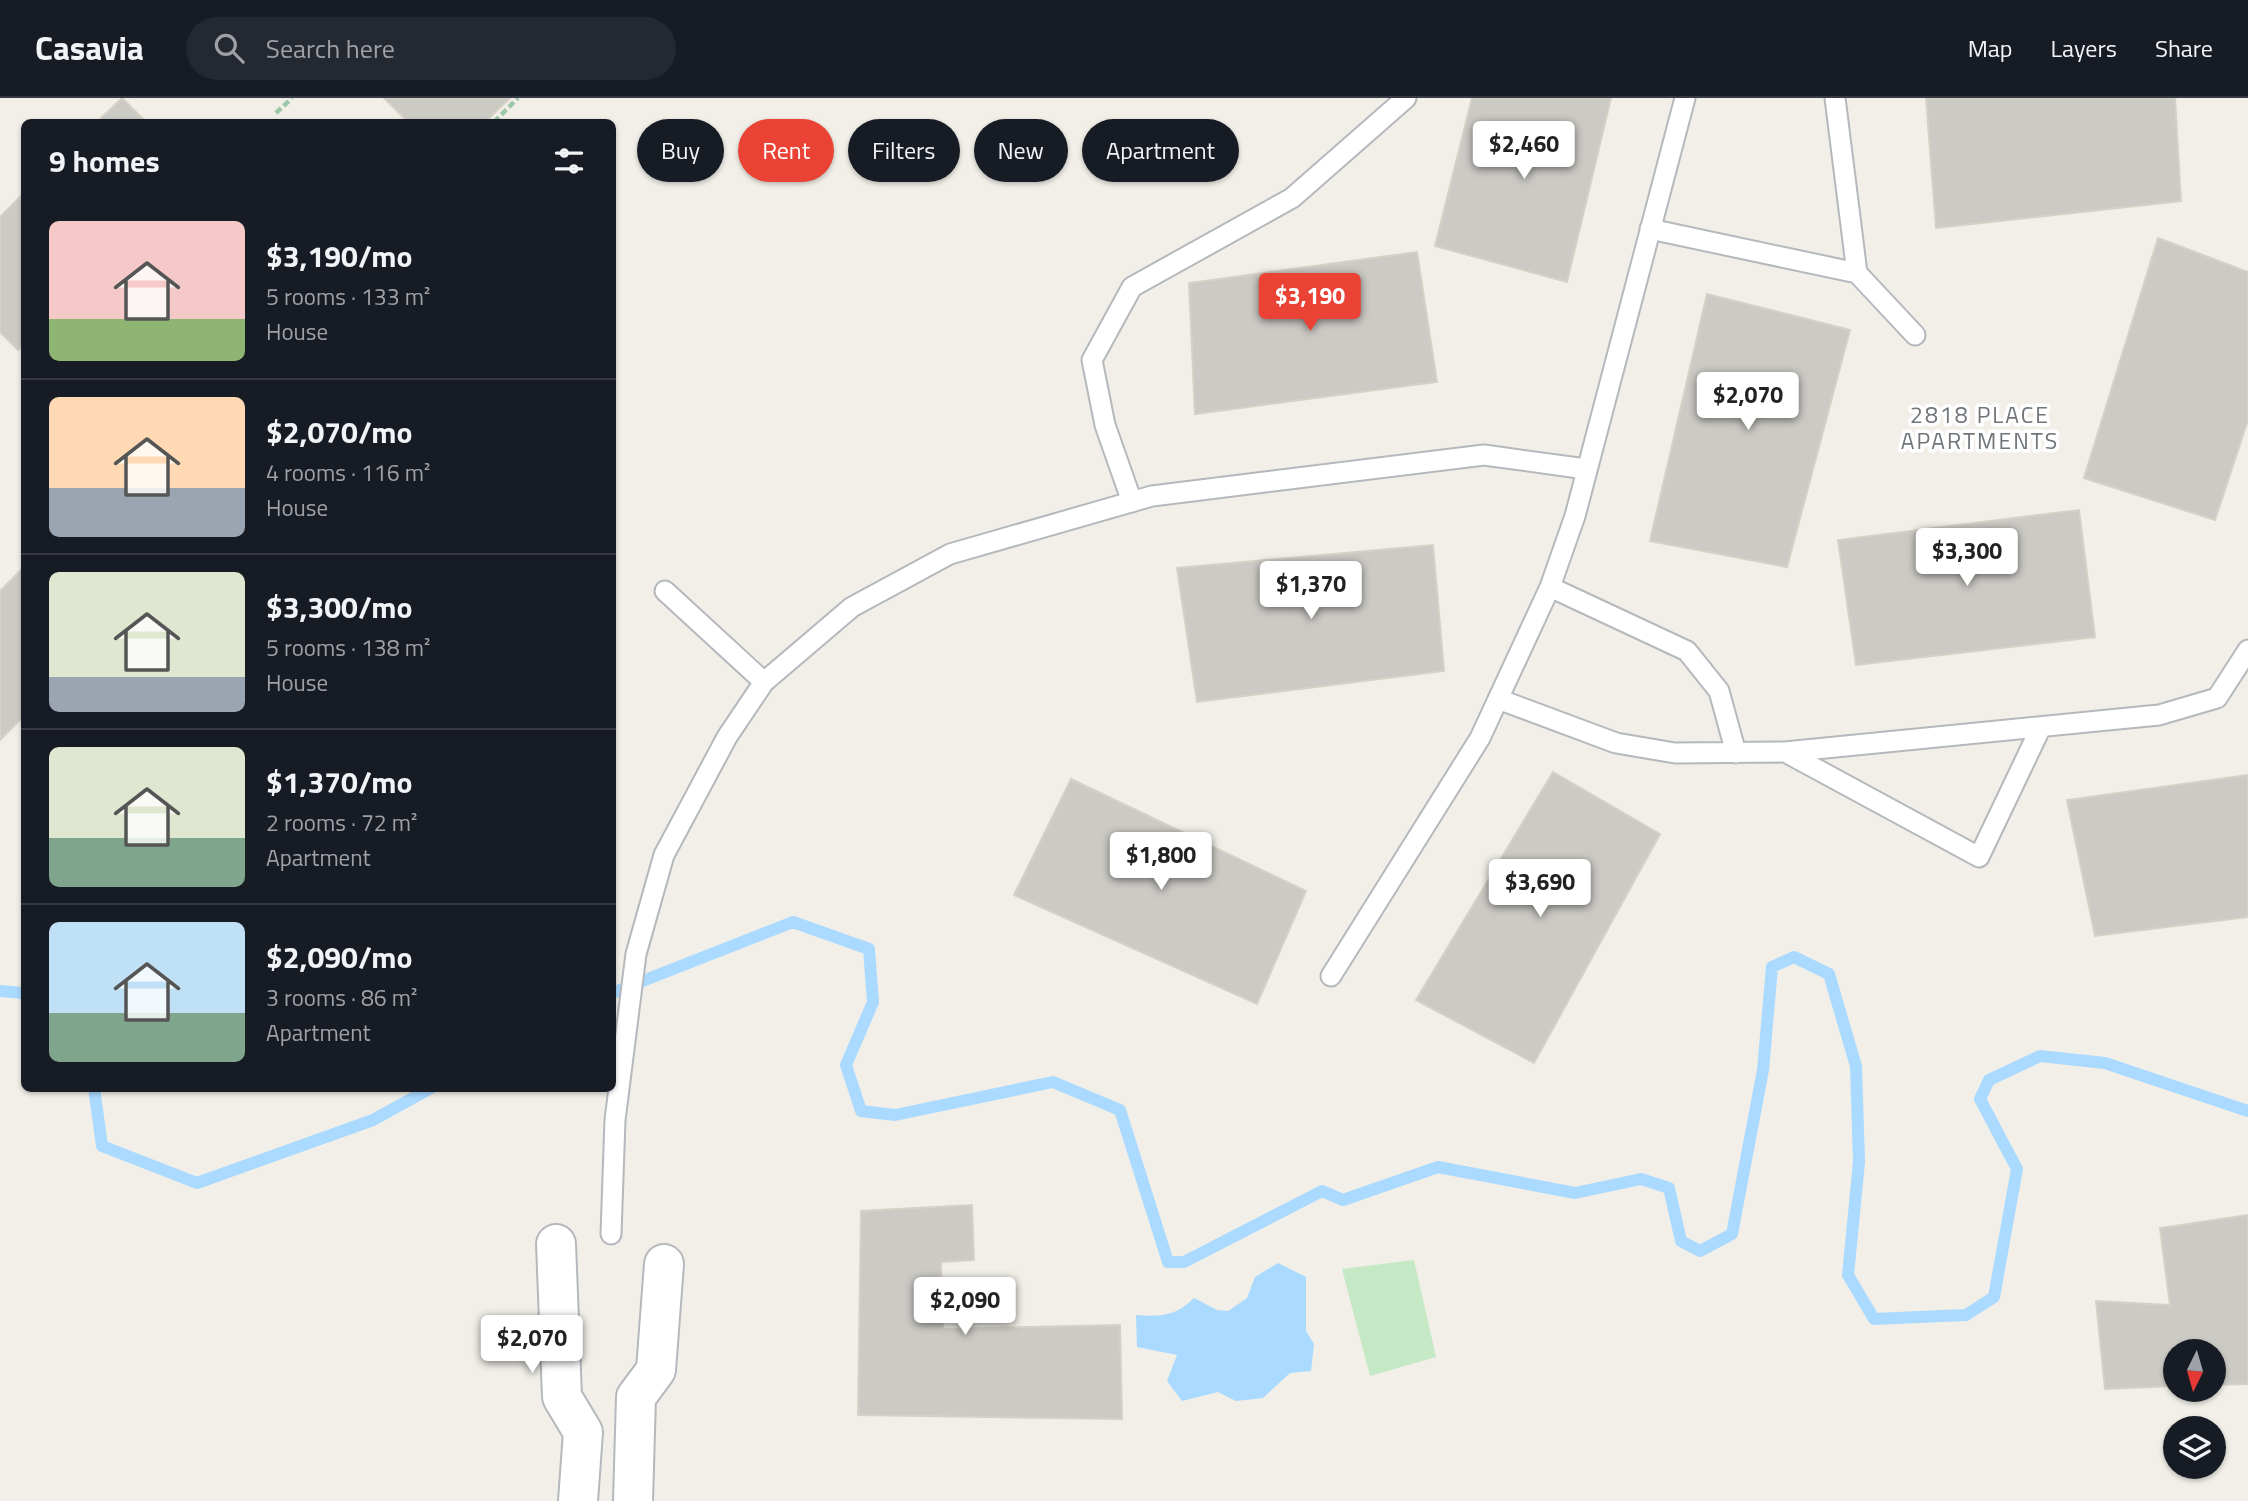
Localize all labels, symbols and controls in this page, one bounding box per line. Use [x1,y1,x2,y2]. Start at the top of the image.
search box [186,17,676,80]
text: Casavia [35,23,144,73]
icon: search [210,29,248,67]
text: Search here [266,29,395,68]
text: Map [1968,30,2013,66]
text: Layers [2051,30,2117,66]
text: Share [2155,30,2213,66]
chip: Buy [637,119,724,182]
chip: Rent [738,119,834,182]
chip: Filters [848,119,960,182]
chip: New [974,119,1068,182]
chip: Apartment [1082,119,1239,182]
pin: $2,460 [1467,122,1581,181]
text: $2,460 [1489,126,1559,161]
text: 9 homes [49,138,160,184]
icon: filters [550,142,588,180]
text: $3,190/mo [266,233,412,279]
icon: home [105,249,189,333]
pin: $3,190 [1253,274,1367,333]
text: $3,190 [1275,278,1345,313]
text: 5 rooms · 133 m² [266,279,430,314]
text: House [266,314,328,349]
pin: $2,070 [1691,372,1805,432]
text: $2,070 [1713,377,1783,412]
district label: 2818 PLACE APARTMENTS [1901,397,2059,458]
text: $2,070/mo [266,409,412,455]
icon: home [105,425,189,509]
text: 4 rooms · 116 m² [266,455,430,490]
text: House [266,490,328,525]
pin: $3,300 [1910,528,2024,588]
text: $3,300 [1932,533,2002,568]
pin: $1,370 [1254,561,1368,621]
text: $1,370 [1276,566,1346,601]
text: $3,300/mo [266,584,412,630]
icon: home [105,600,189,684]
text: 5 rooms · 138 m² [266,630,430,665]
text: House [266,665,328,700]
text: $1,370/mo [266,759,412,805]
icon: home [105,775,189,859]
text: 2 rooms · 72 m² [266,805,417,840]
pin: $1,800 [1104,832,1218,892]
text: $1,800 [1126,837,1196,872]
text: Apartment [266,840,371,875]
pin: $3,690 [1483,860,1597,919]
text: $3,690 [1505,864,1575,899]
text: $2,090/mo [266,934,412,980]
icon: home [105,950,189,1034]
text: 3 rooms · 86 m² [266,980,417,1015]
text: Apartment [266,1015,371,1050]
pin: $2,090 [908,1278,1022,1337]
text: $2,090 [930,1282,1000,1317]
pin: $2,070 [475,1316,589,1375]
text: $2,070 [497,1320,567,1355]
north arrow [2163,1339,2226,1402]
map controls [2163,1339,2226,1479]
button: layers [2163,1416,2226,1479]

